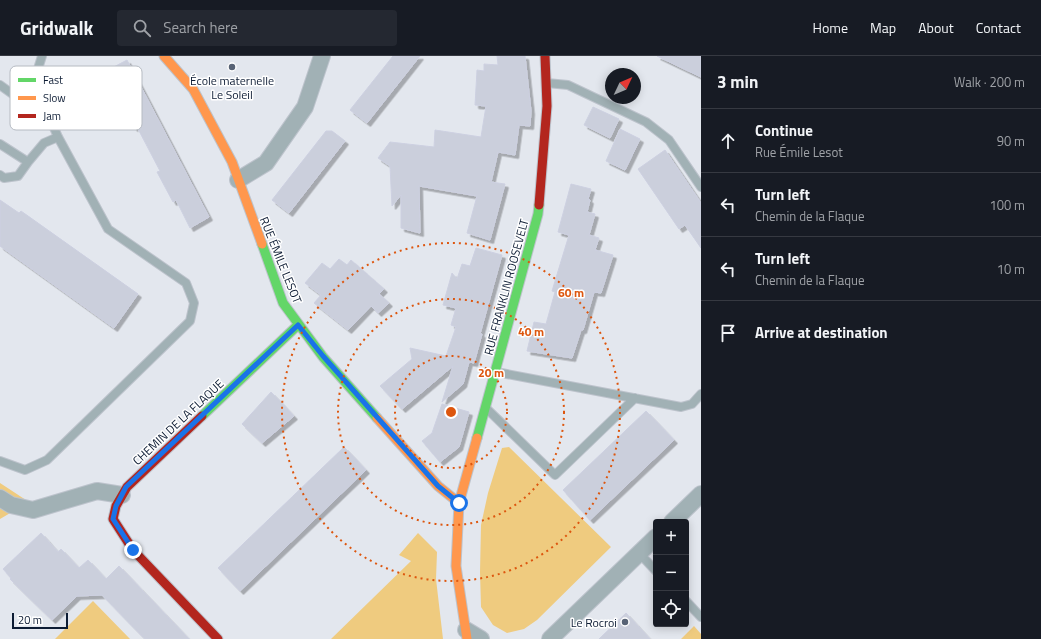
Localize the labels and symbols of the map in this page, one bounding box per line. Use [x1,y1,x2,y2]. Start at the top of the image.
marker: École maternelle Le Soleil [227,62,237,72]
legend [10,66,142,130]
north arrow [605,68,641,104]
place label: École maternelle Le Soleil [190,71,274,104]
text: Fast [43,72,63,88]
text: Slow [43,90,66,106]
text: Jam [43,108,61,124]
street label: RUE ÉMILE LESOT [255,214,307,307]
street label: RUE FRANKLIN ROOSEVELT [479,216,534,357]
text: 60 m [558,283,584,302]
text: 40 m [518,322,544,341]
text: 20 m [478,363,504,382]
street label: CHEMIN DE LA FLAQUE [128,374,228,470]
centre of rings [444,405,458,419]
route start [450,494,468,512]
route end [124,541,142,559]
scale bar [12,611,68,630]
place label: Le Rocroi [571,613,617,632]
marker: Le Rocroi [620,617,630,627]

